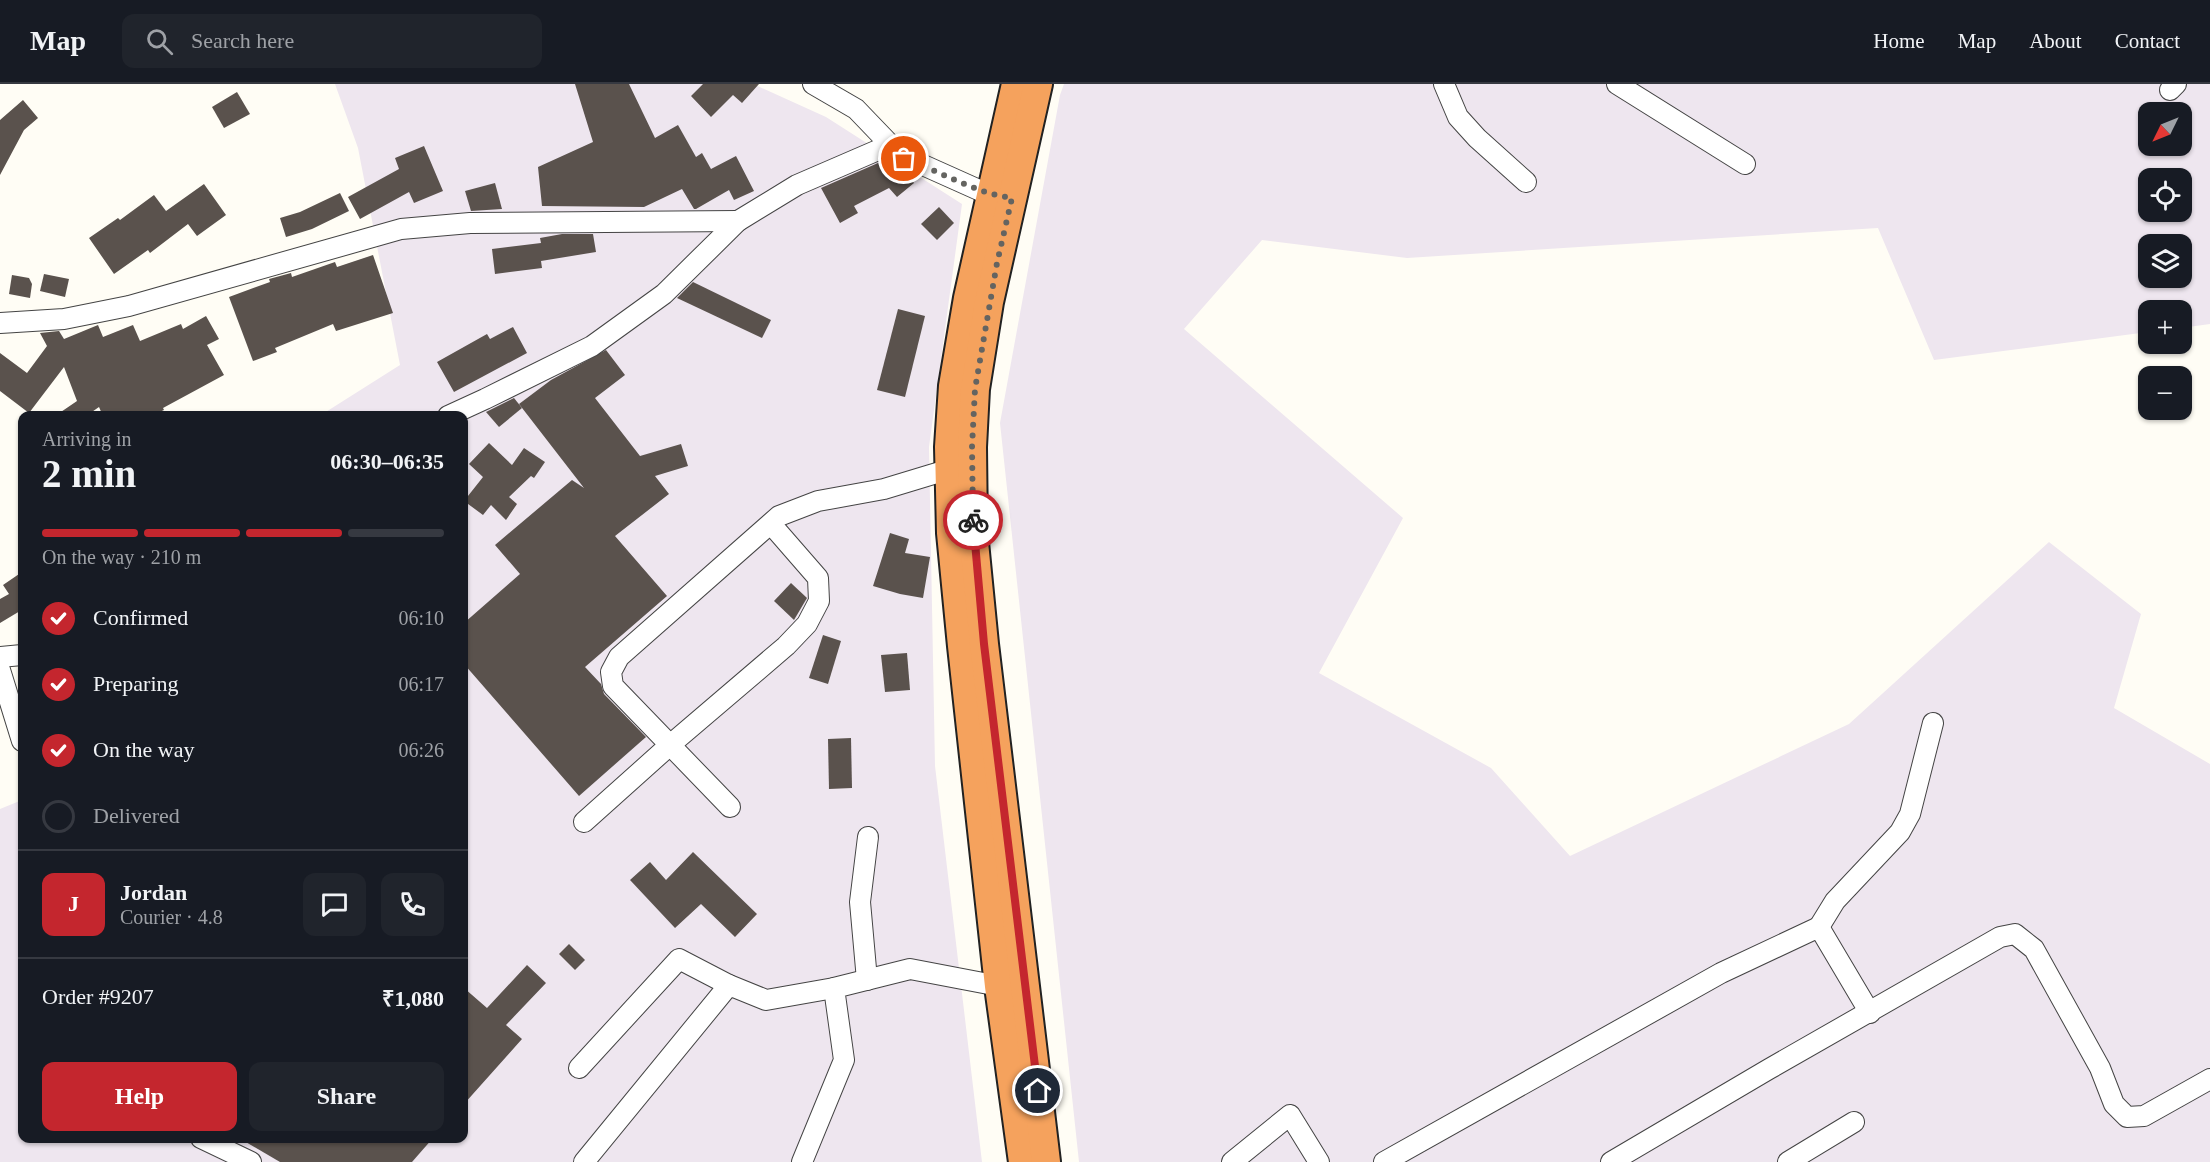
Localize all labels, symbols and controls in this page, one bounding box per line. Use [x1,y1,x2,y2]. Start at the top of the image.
search box [122,14,542,68]
text: Map [30,25,86,56]
icon: search [143,25,176,58]
text: Search here [191,28,294,53]
text: Home [1873,29,1925,53]
text: Map [1958,29,1996,53]
text: About [2029,29,2082,53]
text: Contact [2115,29,2180,53]
north arrow [2138,102,2192,156]
map controls [2138,102,2192,420]
pin [878,133,929,184]
icon: bag [887,142,920,175]
button: locate [2138,168,2192,222]
button: layers [2138,234,2192,288]
button: + [2138,300,2192,354]
button: − [2138,366,2192,420]
text: Arriving in [42,428,131,450]
text: 06:30–06:35 [330,449,444,474]
text: 2 min [42,452,136,495]
courier [943,490,1003,550]
icon: bike [957,504,990,537]
text: On the way · 210 m [42,546,201,568]
icon: check [42,602,75,635]
text: Confirmed [93,605,188,630]
text: 06:10 [398,607,444,629]
icon: check [42,668,75,701]
text: Preparing [93,671,179,696]
text: 06:17 [398,673,444,695]
icon: check [42,734,75,767]
text: On the way [93,737,194,762]
text: 06:26 [398,739,444,761]
text: Delivered [93,803,180,828]
button: chat [303,873,366,936]
button: phone [381,873,444,936]
text: Jordan [120,880,187,905]
text: J [68,891,79,916]
text: Courier · 4.8 [120,906,223,928]
text: Order #9207 [42,984,154,1009]
text: ₹1,080 [382,986,444,1011]
button: Help [42,1062,237,1131]
button: Share [249,1062,444,1131]
pin [1012,1065,1063,1116]
icon: home [1021,1074,1054,1107]

